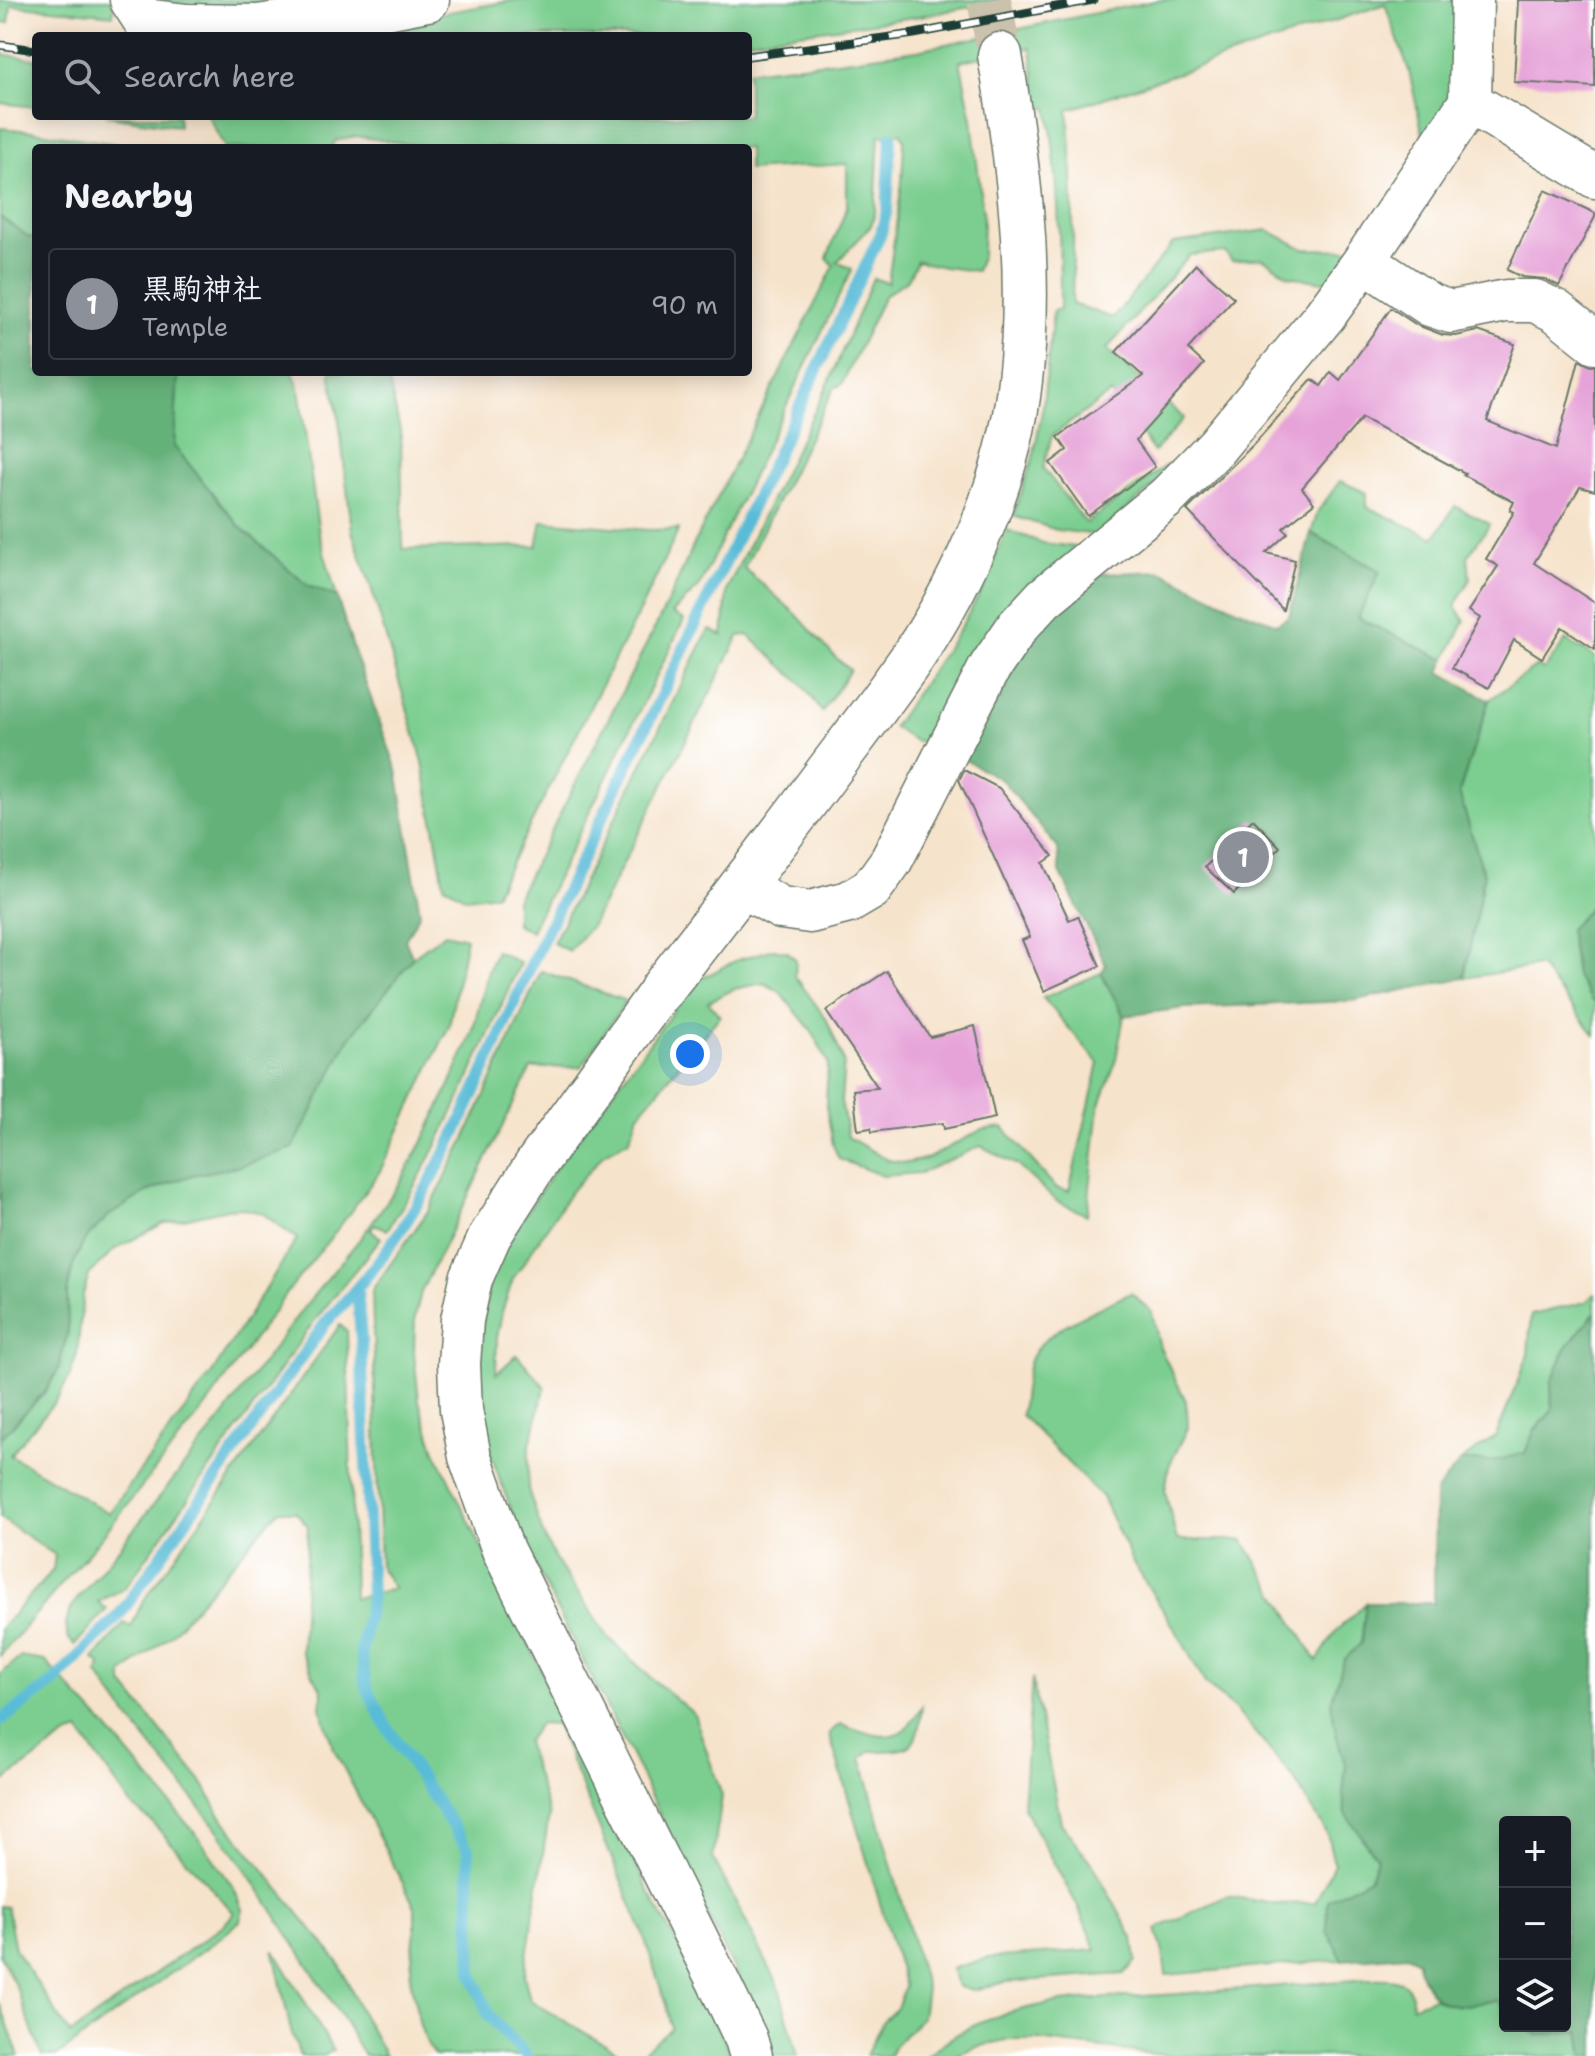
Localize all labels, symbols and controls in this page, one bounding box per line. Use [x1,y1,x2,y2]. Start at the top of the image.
search box [32,32,752,120]
icon: search [60,54,104,98]
text: Search here [124,56,295,97]
text: Nearby [64,173,194,219]
text: 黒駒神社 [142,268,262,309]
text: 1 [86,287,98,322]
text: 90 m [651,287,718,322]
text: Temple [142,309,229,344]
pin: 1 [1217,827,1269,887]
your location [670,1034,710,1074]
map controls [1499,1816,1571,2032]
button: + [1499,1816,1571,1888]
button: − [1499,1888,1571,1960]
button: layers [1499,1960,1571,2032]

